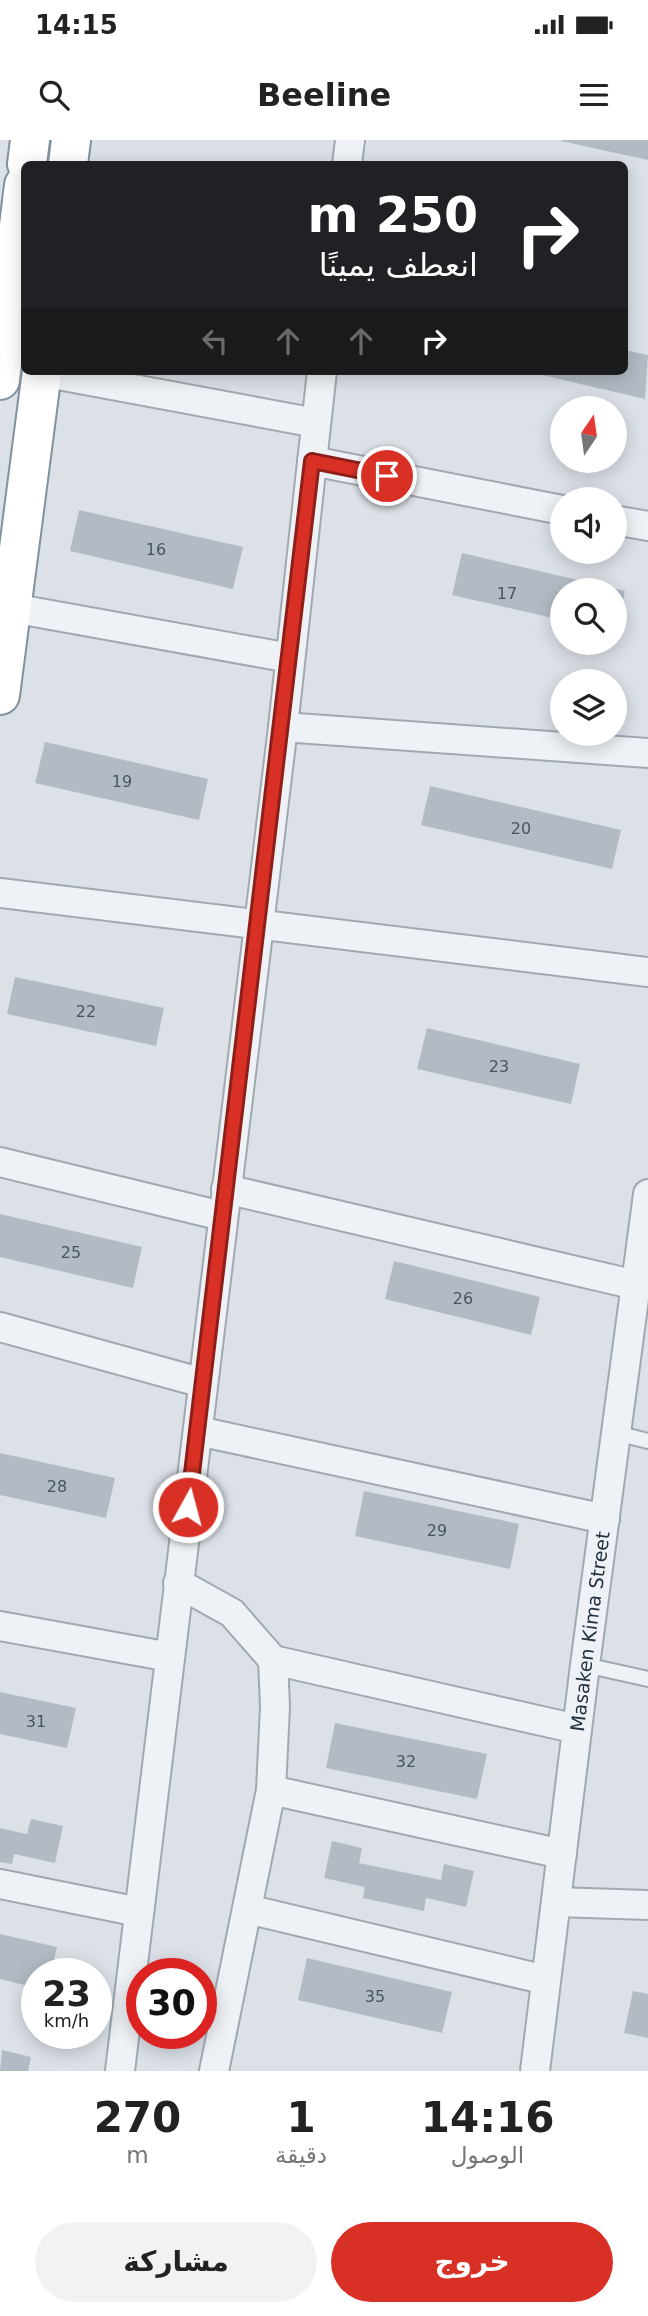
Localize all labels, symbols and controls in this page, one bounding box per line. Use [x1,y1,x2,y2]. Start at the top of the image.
text: 14:15 [35,10,118,40]
icon: search [35,76,73,114]
text: Beeline [257,76,391,114]
icon: menu [575,76,613,114]
text: 250 m [308,187,478,244]
icon: right [502,189,593,280]
text: انعطف يمينًا [319,246,478,284]
icon: left [196,322,234,360]
icon: ahead [269,322,307,360]
icon: ahead [342,322,380,360]
icon: right [415,322,453,360]
north arrow [550,396,626,472]
map controls [550,396,627,746]
pin [357,446,417,506]
icon: arrive [368,457,406,495]
button: sound [550,487,627,564]
house number: 16 [146,540,166,559]
button: search [550,578,627,655]
house number: 17 [497,584,517,603]
button: layers [550,669,627,746]
house number: 19 [112,772,132,791]
house number: 20 [511,819,531,838]
house number: 22 [76,1002,96,1021]
house number: 23 [489,1057,509,1076]
house number: 25 [61,1243,81,1262]
house number: 26 [453,1289,473,1308]
position arrow [151,1470,225,1544]
house number: 28 [47,1477,67,1496]
house number: 29 [427,1521,447,1540]
street label: Masaken Kima Street [566,1530,614,1733]
house number: 31 [26,1712,46,1731]
house number: 32 [396,1752,416,1771]
speed limit sign: 30 [126,1958,217,2049]
text: 23 [42,1974,91,2014]
house number: 35 [365,1987,385,2006]
text: km/h [44,2010,89,2031]
text: 270 [94,2093,181,2142]
text: 1 [286,2093,316,2142]
text: 14:16 [421,2093,554,2142]
text: m [126,2142,149,2168]
text: دقيقة [275,2142,327,2168]
text: الوصول [451,2142,524,2168]
button: مشاركة [35,2222,317,2302]
button: خروج [331,2222,613,2302]

